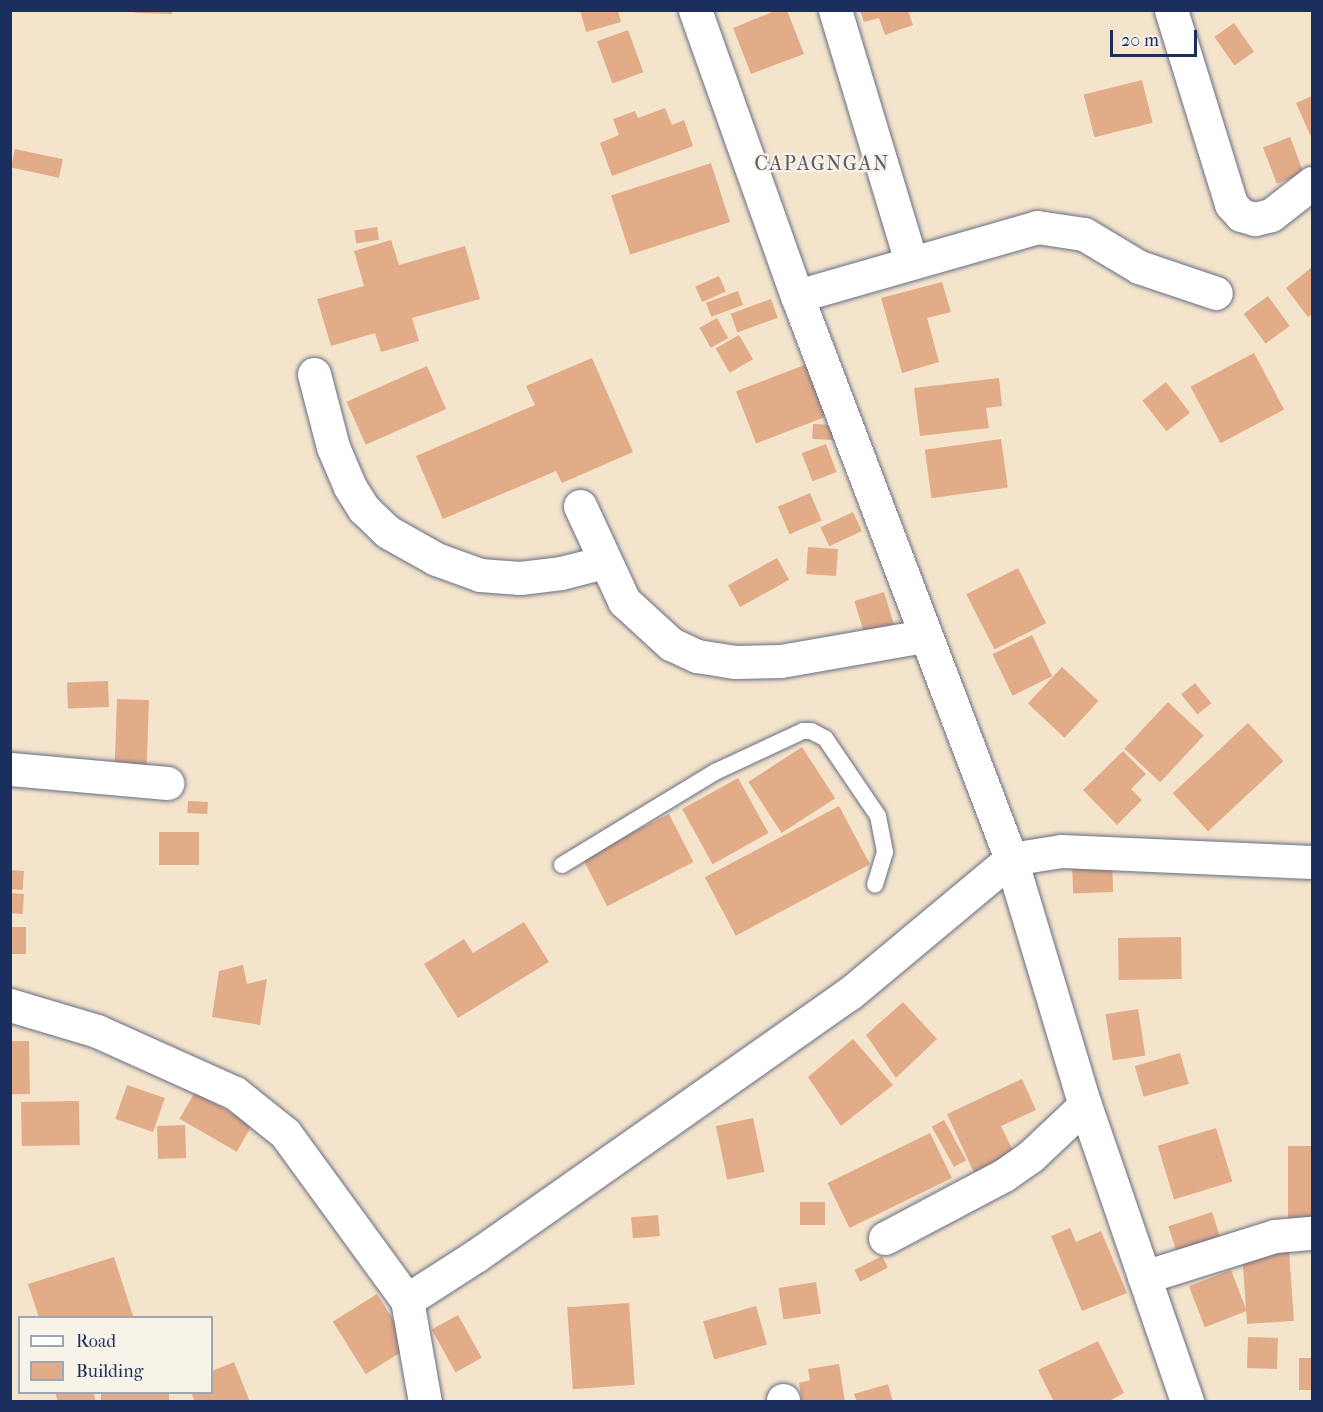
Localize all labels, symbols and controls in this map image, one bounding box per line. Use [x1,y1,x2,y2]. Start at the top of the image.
scale bar [1113,18,1200,56]
text: 20 m [1121,30,1159,51]
district label: CAPAGNGAN [754,151,890,175]
legend [18,1316,213,1394]
text: Road [76,1331,116,1352]
text: Building [76,1361,143,1382]

